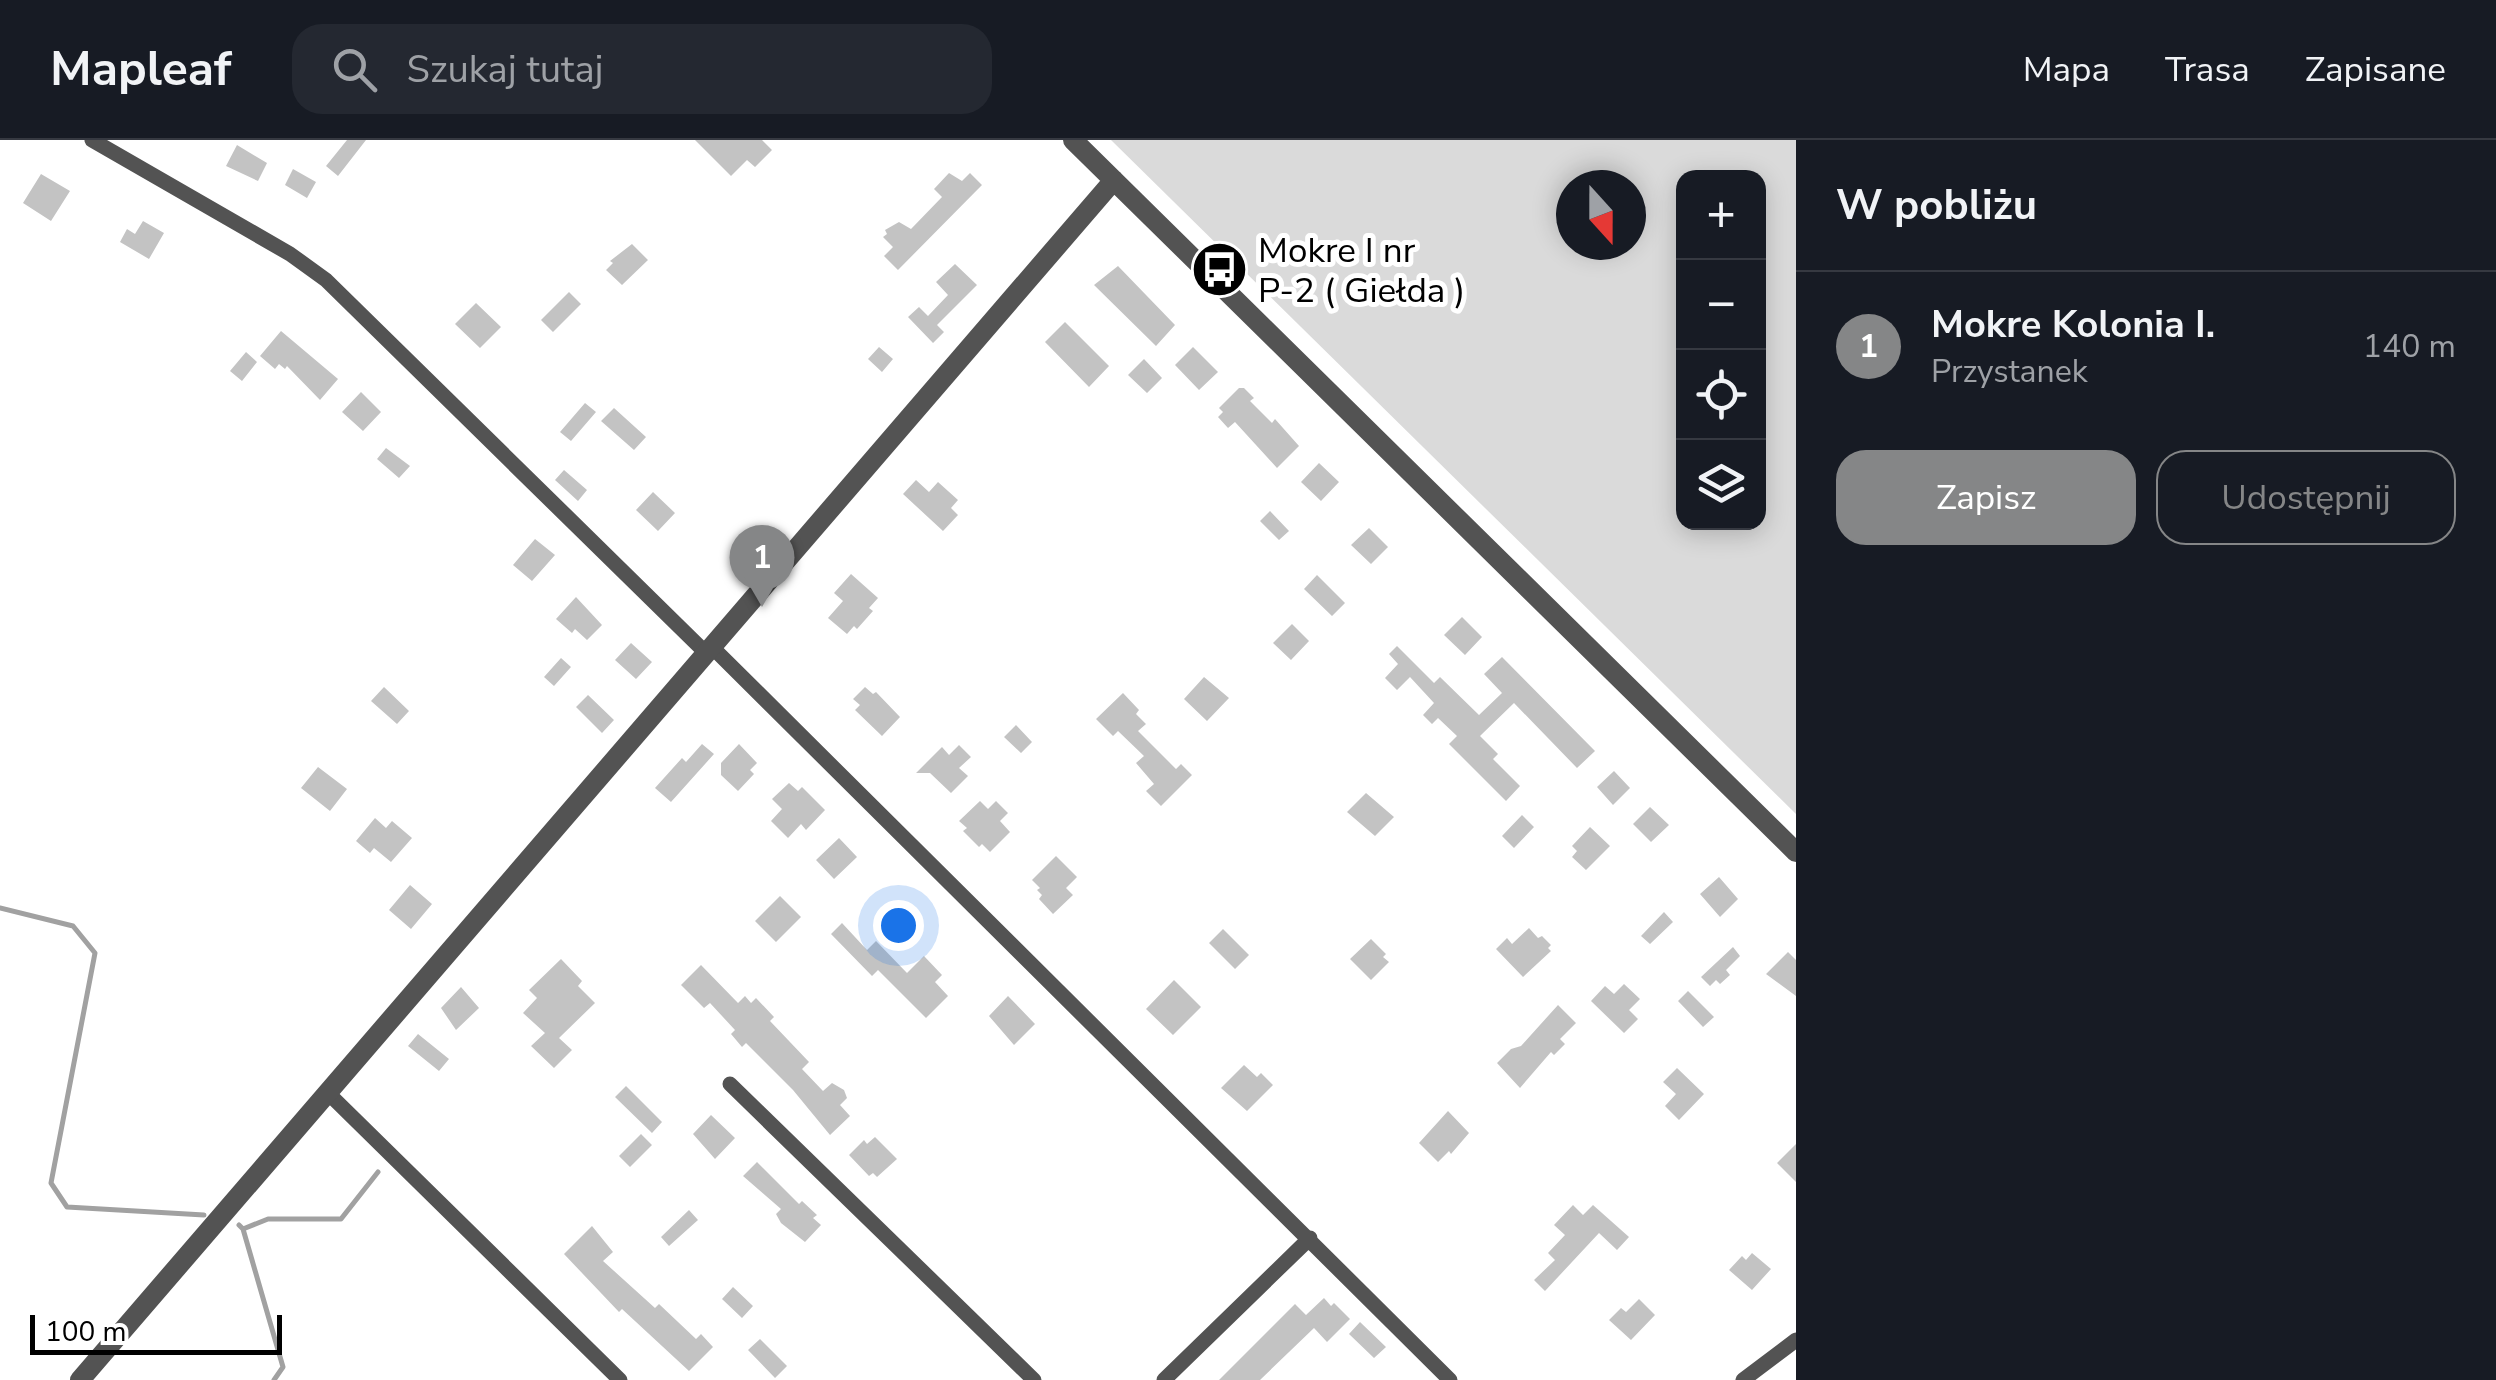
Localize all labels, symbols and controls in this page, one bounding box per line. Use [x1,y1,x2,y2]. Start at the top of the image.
search box [292,24,992,114]
text: Mapleaf [50,36,232,102]
icon: search [327,42,382,97]
text: Szukaj tutaj [407,44,604,95]
text: Mapa [2023,46,2110,93]
text: Trasa [2165,46,2250,93]
text: Zapisane [2305,46,2446,93]
north arrow [1556,170,1646,260]
map controls [1676,170,1766,530]
button: + [1676,170,1766,260]
text: W pobliżu [1836,177,2037,234]
place label: Mokre I nr P-2 ( Giełda ) [1258,227,1465,314]
bus stop icon: Mokre I nr P-2 ( Giełda ) [1189,240,1249,300]
button: − [1676,260,1766,350]
text: Mokre Kolonia I. [1931,299,2215,350]
text: 1 [1859,325,1878,368]
text: 140 m [2363,325,2456,368]
button: locate [1676,350,1766,440]
text: Przystanek [1931,350,2088,393]
button: layers [1676,440,1766,530]
button: Zapisz [1836,450,2136,545]
button: Udostępnij [2156,450,2456,545]
pin: 1 [730,524,794,607]
your location [873,900,924,951]
scale bar [30,1310,282,1354]
text: 100 m [45,1313,127,1351]

